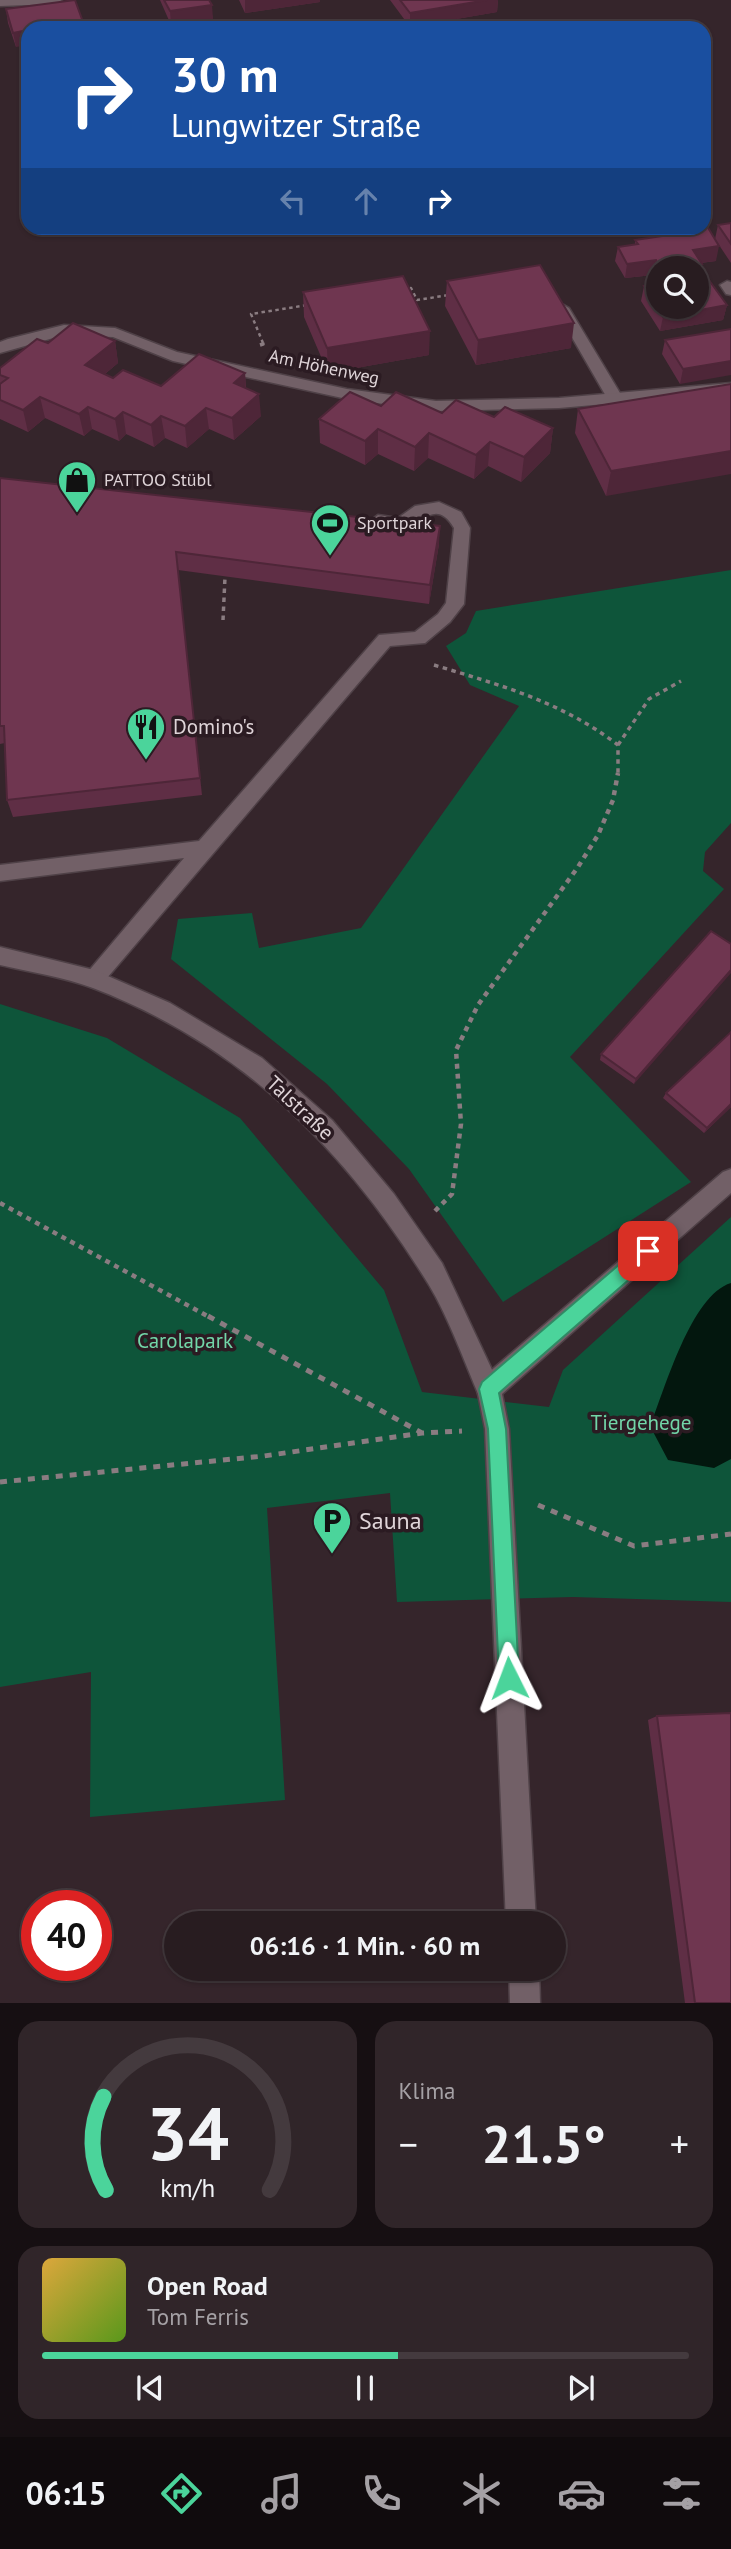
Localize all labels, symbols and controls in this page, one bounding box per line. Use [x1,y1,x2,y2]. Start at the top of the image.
text: 30 m [171,42,278,106]
icon: right [56,49,147,140]
text: Lungwitzer Straße [171,104,421,146]
icon: left [274,182,312,220]
icon: ahead [347,182,385,220]
icon: right [420,182,458,220]
map controls [646,256,709,319]
button: search [646,256,709,319]
street label: Am Höhenweg [267,344,381,389]
shop icon: PATTOO Stübl [56,459,98,514]
place label: PATTOO Stübl [104,468,212,491]
sports icon: Sportpark [309,502,351,557]
place label: Sportpark [357,511,432,534]
restaurant icon: Domino's [125,706,167,761]
place label: Domino's [173,713,254,740]
street label: Talstraße [261,1070,340,1146]
pin [618,1221,678,1281]
icon: arrive [629,1232,667,1270]
park label: Carolapark [137,1327,233,1354]
park label: Tiergehege [591,1409,691,1436]
parking icon: Sauna [311,1500,353,1555]
place label: Sauna [359,1505,422,1536]
position arrow [472,1641,546,1715]
speed limit sign: 40 [21,1890,112,1981]
text: 06:16 · 1 Min. · 60 m [250,1929,480,1962]
text: Klima [399,2076,456,2105]
text: 34 [146,2087,229,2181]
text: 21.5° [482,2110,606,2177]
text: − [399,2119,418,2168]
text: + [670,2119,689,2168]
text: km/h [160,2172,215,2204]
text: Open Road [147,2269,268,2302]
text: Tom Ferris [147,2302,249,2331]
icon: previous [131,2369,169,2407]
icon: pause [346,2369,384,2407]
icon: next [562,2369,600,2407]
icon: directions [157,2469,206,2518]
icon: music [257,2469,306,2518]
icon: phone [357,2469,406,2518]
icon: climate [457,2469,506,2518]
icon: car [557,2469,606,2518]
icon: filters [657,2469,706,2518]
text: 06:15 [25,2472,107,2514]

